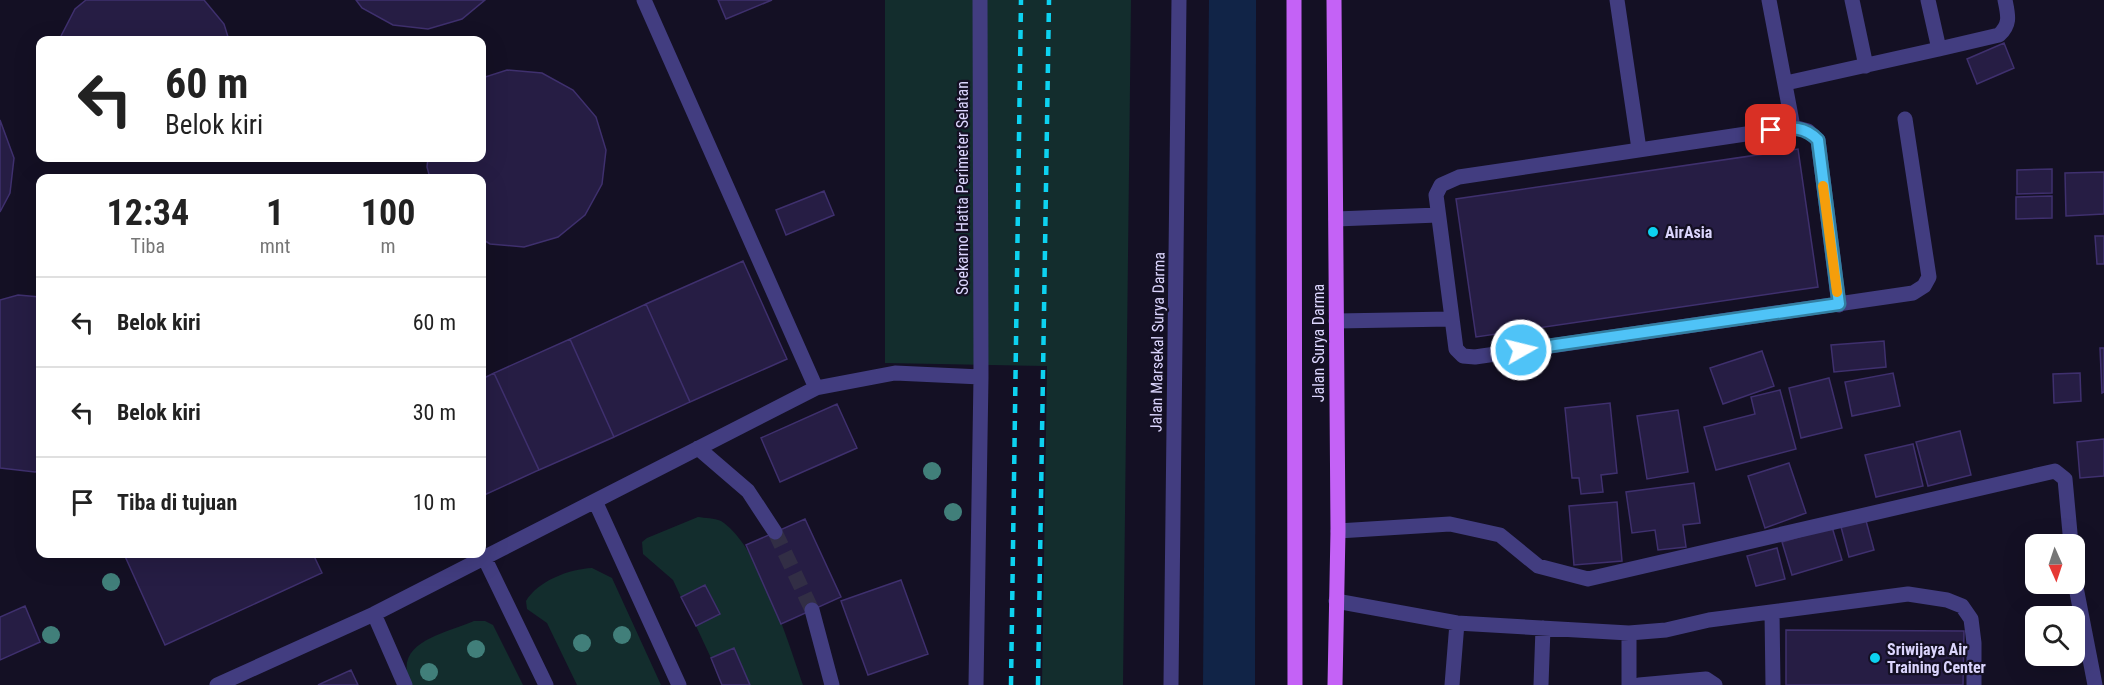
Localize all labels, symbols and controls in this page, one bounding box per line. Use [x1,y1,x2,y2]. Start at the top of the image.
text: 60 m [165,59,248,108]
icon: left [66,60,144,138]
street label: Soekarno Hatta Perimeter Selatan [953,81,972,295]
pin [1745,104,1796,155]
text: Belok kiri [165,109,263,141]
icon: arrive [1754,113,1787,146]
text: 12:34 [107,192,189,234]
text: 1 [266,192,284,234]
text: 100 [361,192,415,234]
place label: AirAsia [1665,223,1713,242]
marker: AirAsia [1646,225,1660,239]
text: Tiba [131,234,165,258]
text: mnt [260,234,290,258]
text: m [381,234,396,258]
street label: Jalan Marsekal Surya Darma [1146,252,1169,432]
street label: Jalan Surya Darma [1309,284,1328,402]
icon: left [66,306,99,339]
text: Belok kiri [117,310,201,335]
text: 60 m [413,310,456,335]
position arrow [1489,318,1553,382]
icon: left [66,396,99,429]
text: Belok kiri [117,400,201,425]
text: 30 m [413,400,456,425]
icon: arrive [66,486,99,519]
text: Tiba di tujuan [117,490,237,515]
text: 10 m [413,490,456,515]
north arrow [2025,534,2085,594]
map controls [2025,534,2085,666]
button: search [2025,606,2085,666]
place label: Sriwijaya Air Training Center [1887,640,1986,677]
marker: Sriwijaya Air Training Center [1868,651,1882,665]

